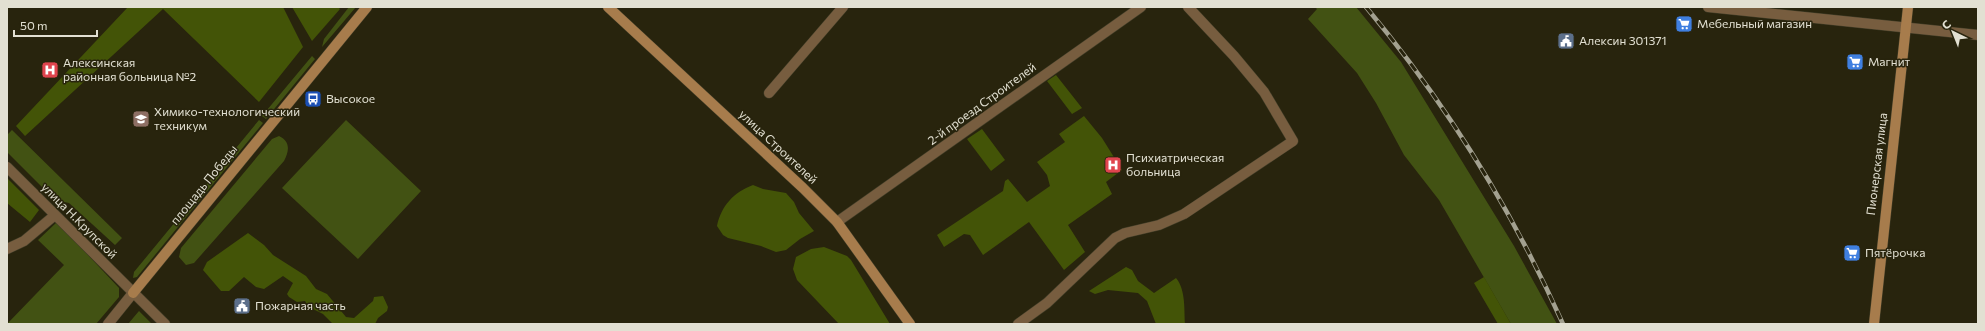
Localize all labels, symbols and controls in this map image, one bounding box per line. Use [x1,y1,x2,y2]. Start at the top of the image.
scale bar [14,12,97,38]
north arrow [1933,12,1973,52]
supermarket icon: Мебельный магазин [1674,14,1694,34]
place label: Мебельный магазин [1697,16,1812,30]
text: С [1939,17,1953,32]
text: 50 m [20,18,48,32]
public building icon: Алексин 301371 [1556,31,1576,51]
place label: Алексин 301371 [1579,33,1667,47]
supermarket icon: Магнит [1845,52,1865,72]
place label: Магнит [1868,54,1911,68]
place label: Алексинская районная больница №2 [63,55,197,83]
street label: 2-й проезд Строителей [925,59,1038,147]
hospital icon: Алексинская районная больница №2 [40,60,60,80]
bus stop icon: Высокое [303,89,323,109]
place label: Высокое [326,91,375,105]
place label: Химико-технологический техникум [154,104,300,132]
street label: улица Строителей [737,106,821,186]
school or university icon: Химико-технологический техникум [131,109,151,129]
street label: Пионерская улица [1863,112,1889,216]
street label: площадь Победы [167,142,240,227]
place label: Психиатрическая больница [1126,150,1224,178]
hospital icon: Психиатрическая больница [1103,155,1123,175]
street label: улица Н.Крупской [39,180,120,261]
supermarket icon: Пятёрочка [1842,243,1862,263]
place label: Пятёрочка [1865,245,1925,259]
public building icon: Пожарная часть [232,296,252,316]
place label: Пожарная часть [255,298,346,312]

